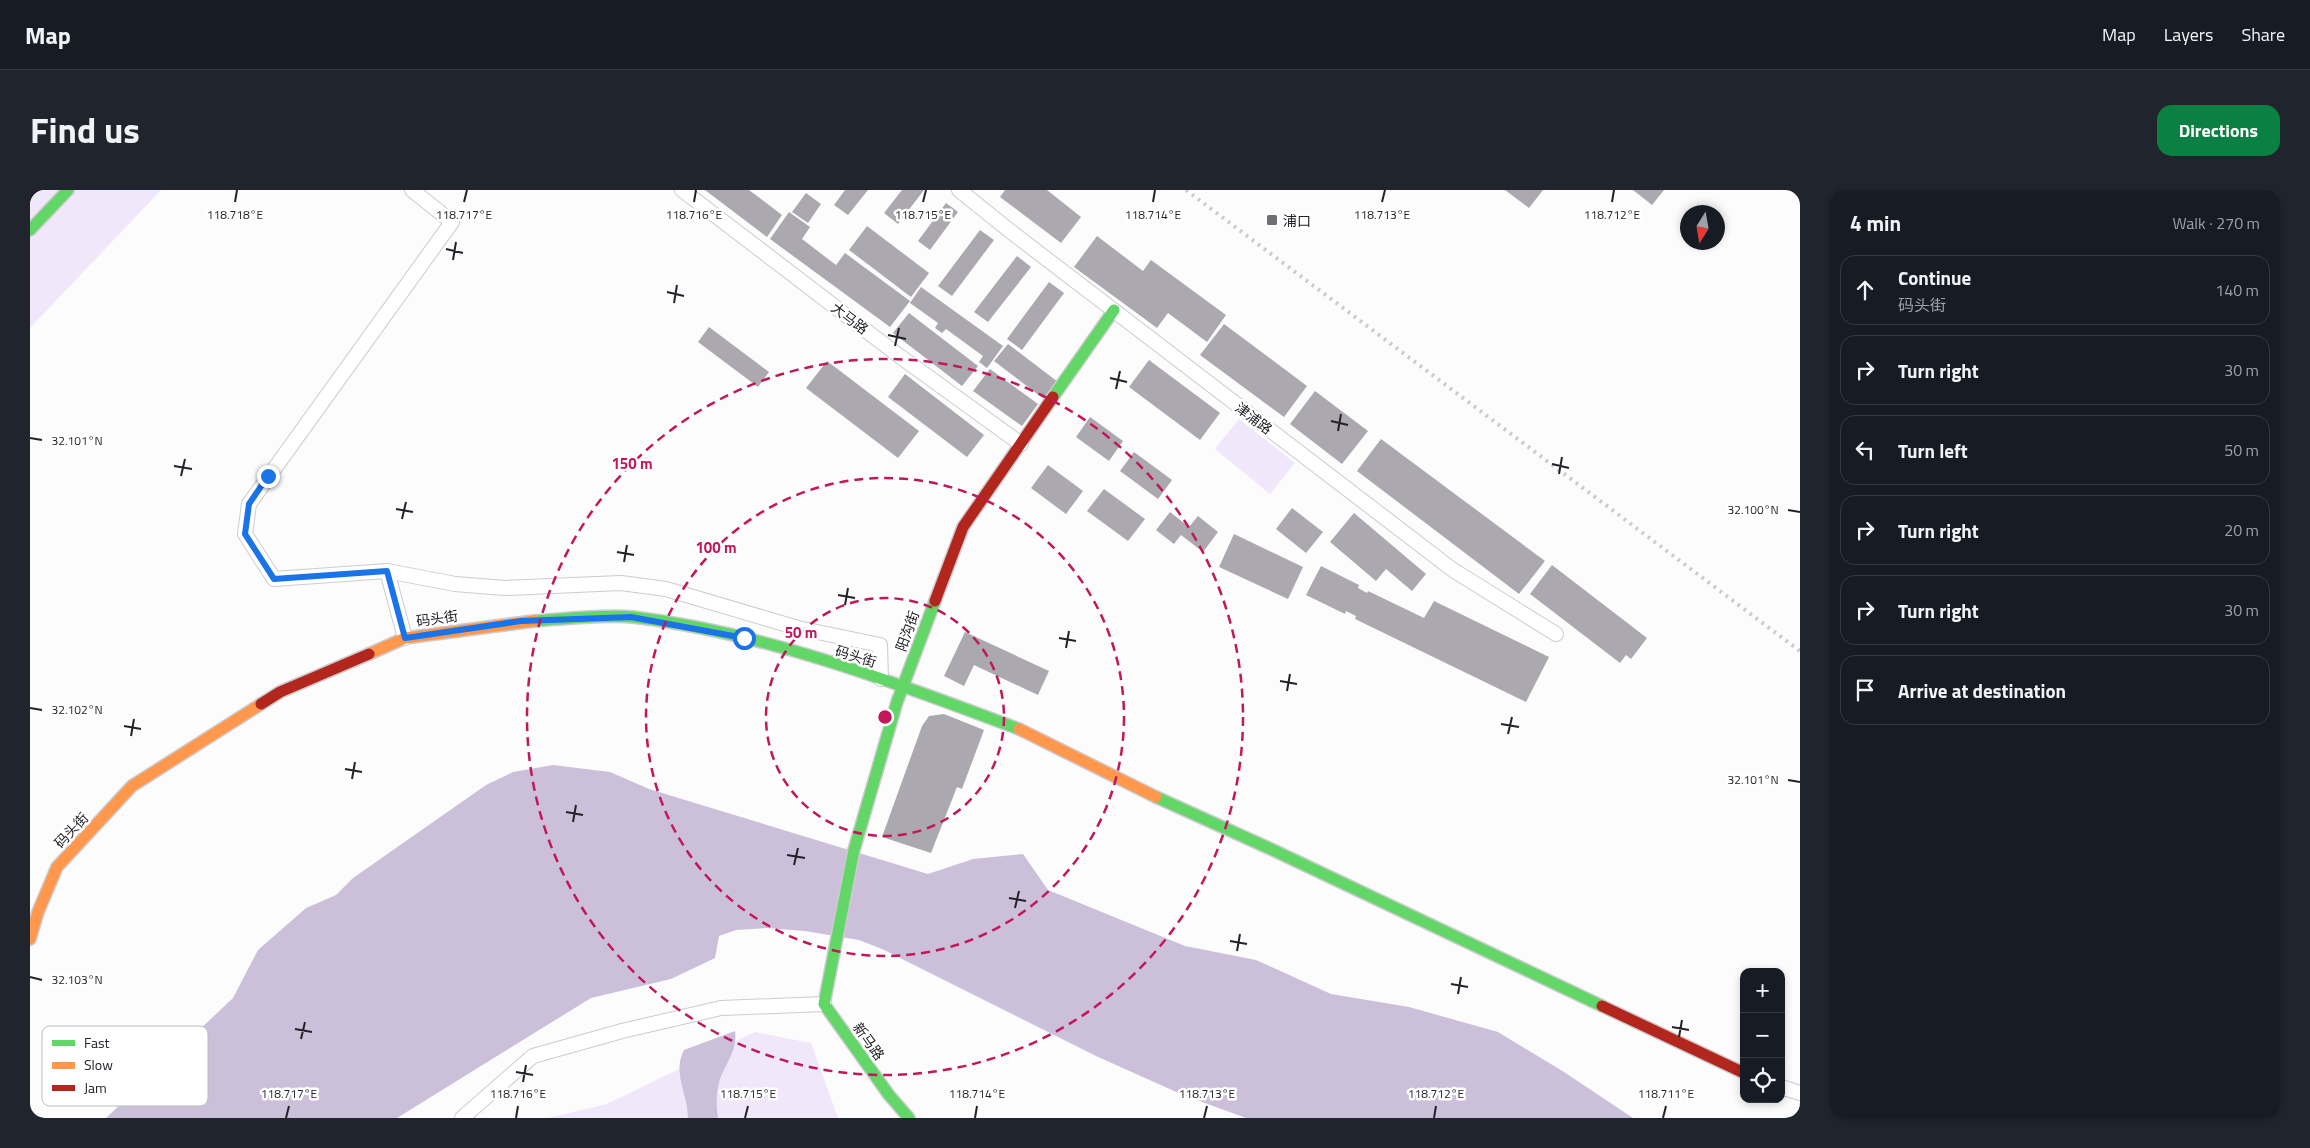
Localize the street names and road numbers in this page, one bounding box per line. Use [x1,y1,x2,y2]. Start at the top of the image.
street label: 大马路 [827,297,873,339]
street label: 津浦路 [1231,397,1277,439]
street label: 码头街 [415,605,459,631]
street label: 阳沟街 [890,608,924,654]
street label: 码头街 [833,640,879,672]
street label: 码头街 [49,807,93,853]
street label: 新马路 [848,1018,890,1064]

